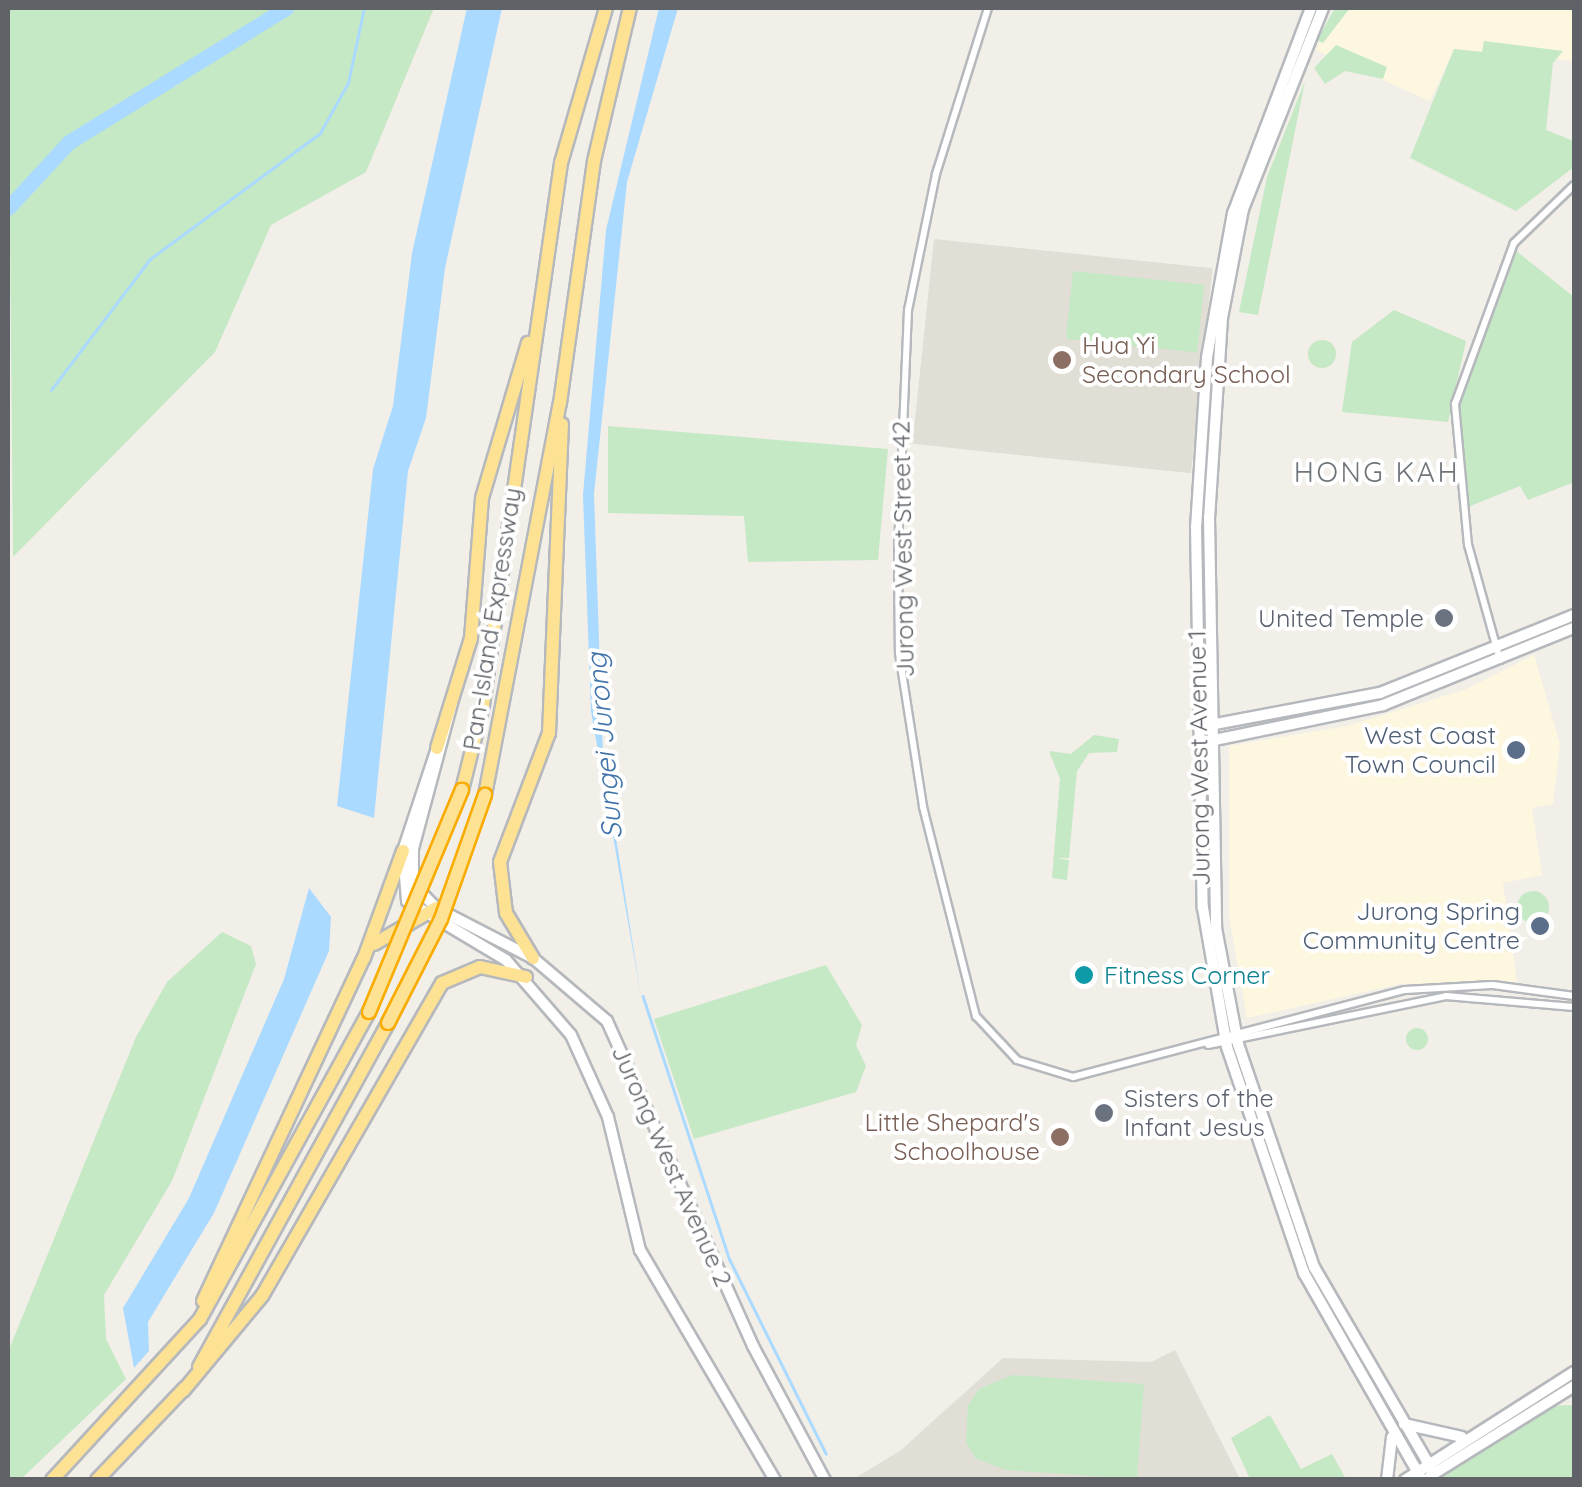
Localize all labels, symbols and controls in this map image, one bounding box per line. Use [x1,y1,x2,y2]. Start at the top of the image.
place label: Hua Yi Secondary School [1082,331,1291,390]
marker: Hua Yi Secondary School [1051,349,1073,371]
street label: Jurong West Street 42 [886,420,920,678]
district label: HONG KAH [1294,455,1460,489]
street label: Pan-Island Expressway [456,485,528,753]
place label: United Temple [1258,603,1424,633]
marker: United Temple [1433,607,1455,629]
street label: Jurong West Avenue 1 [1182,630,1216,886]
water label: Sungei Jurong [579,651,629,841]
place label: West Coast Town Council [1345,721,1496,780]
marker: West Coast Town Council [1505,739,1527,761]
place label: Jurong Spring Community Centre [1303,897,1520,956]
marker: Jurong Spring Community Centre [1529,915,1551,937]
place label: Fitness Corner [1104,960,1270,990]
marker: Fitness Corner [1073,964,1095,986]
street label: Jurong West Avenue 2 [605,1041,739,1291]
place label: Sisters of the Infant Jesus [1124,1084,1273,1143]
marker: Sisters of the Infant Jesus [1093,1102,1115,1124]
place label: Little Shepard's Schoolhouse [865,1108,1040,1167]
marker: Little Shepard's Schoolhouse [1049,1126,1071,1148]

